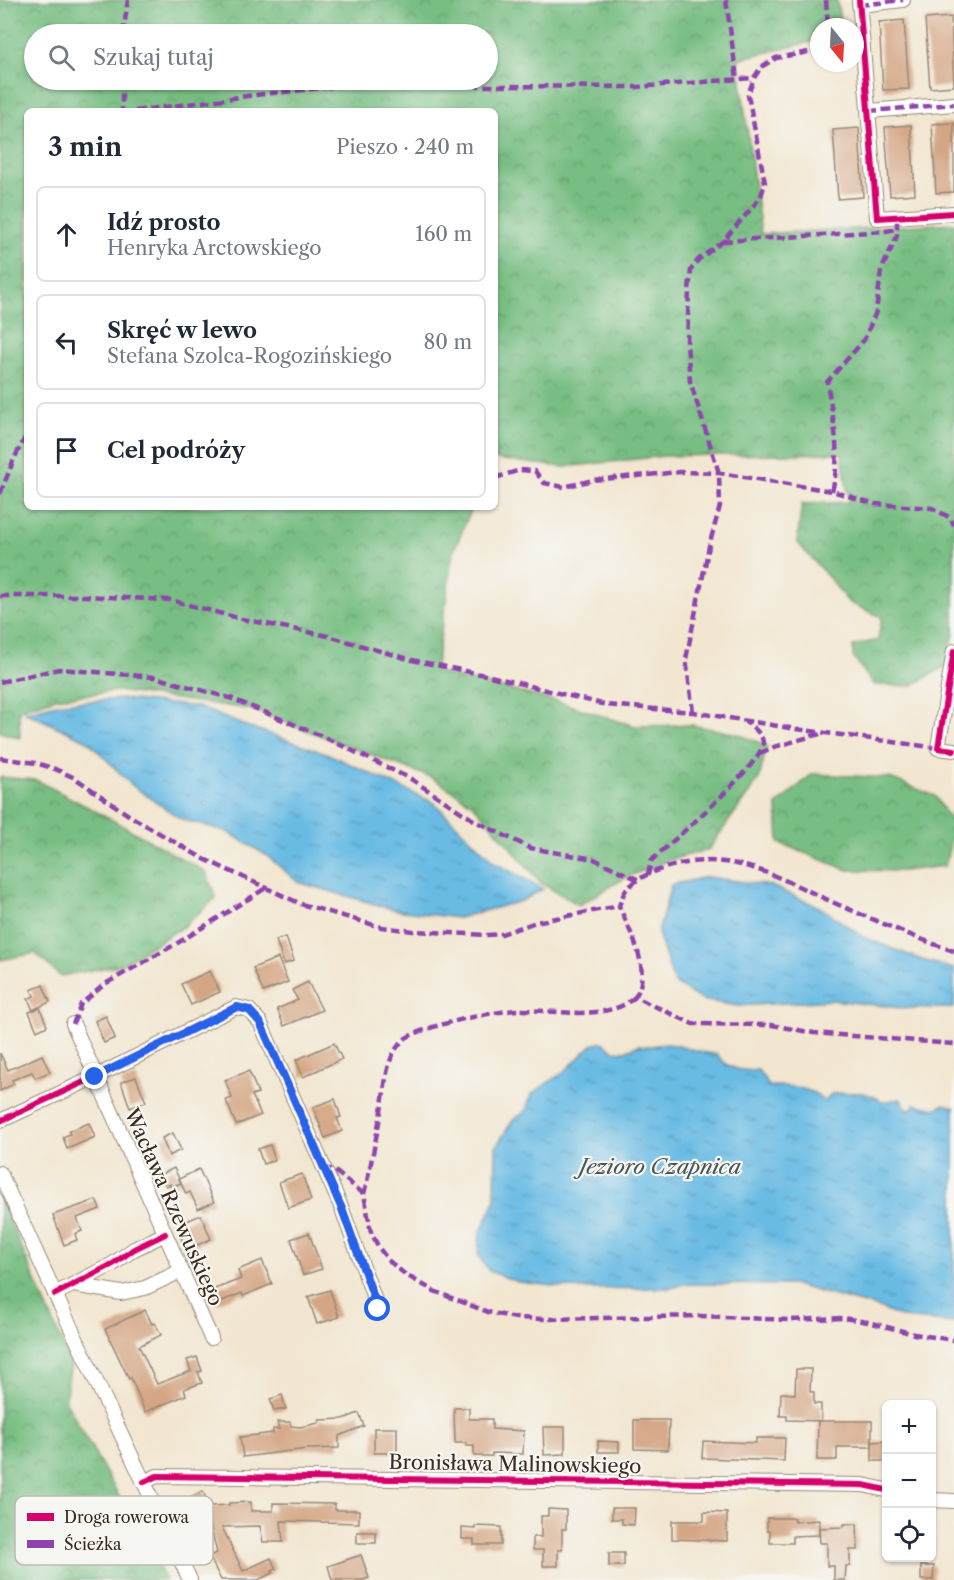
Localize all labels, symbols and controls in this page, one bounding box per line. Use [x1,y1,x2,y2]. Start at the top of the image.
north arrow [810,18,864,72]
search box [24,24,498,90]
icon: search [45,41,78,74]
text: Szukaj tutaj [93,44,214,71]
text: 3 min [48,131,122,163]
text: Pieszo · 240 m [336,135,474,159]
text: Idź prosto [107,209,221,236]
icon: ahead [50,218,83,251]
text: 160 m [415,222,472,246]
text: Henryka Arctowskiego [107,236,321,260]
text: Skręć w lewo [107,317,257,344]
icon: left [50,326,83,359]
text: 80 m [424,330,472,354]
text: Stefana Szolca-Rogozińskiego [107,344,392,368]
icon: arrive [50,434,83,467]
text: Cel podróży [107,437,245,464]
route end [81,1063,107,1089]
street label: Wacława Rzewuskiego [119,1104,228,1310]
water label: Jezioro Czapnica [573,1154,741,1179]
route start [364,1295,390,1321]
map controls [882,1400,936,1562]
button: + [882,1400,936,1454]
street label: Bronisława Malinowskiego [388,1450,642,1478]
button: − [882,1454,936,1508]
legend [15,1496,213,1565]
text: Droga rowerowa [64,1507,190,1527]
button: locate [882,1508,936,1562]
text: Ścieżka [64,1534,122,1554]

